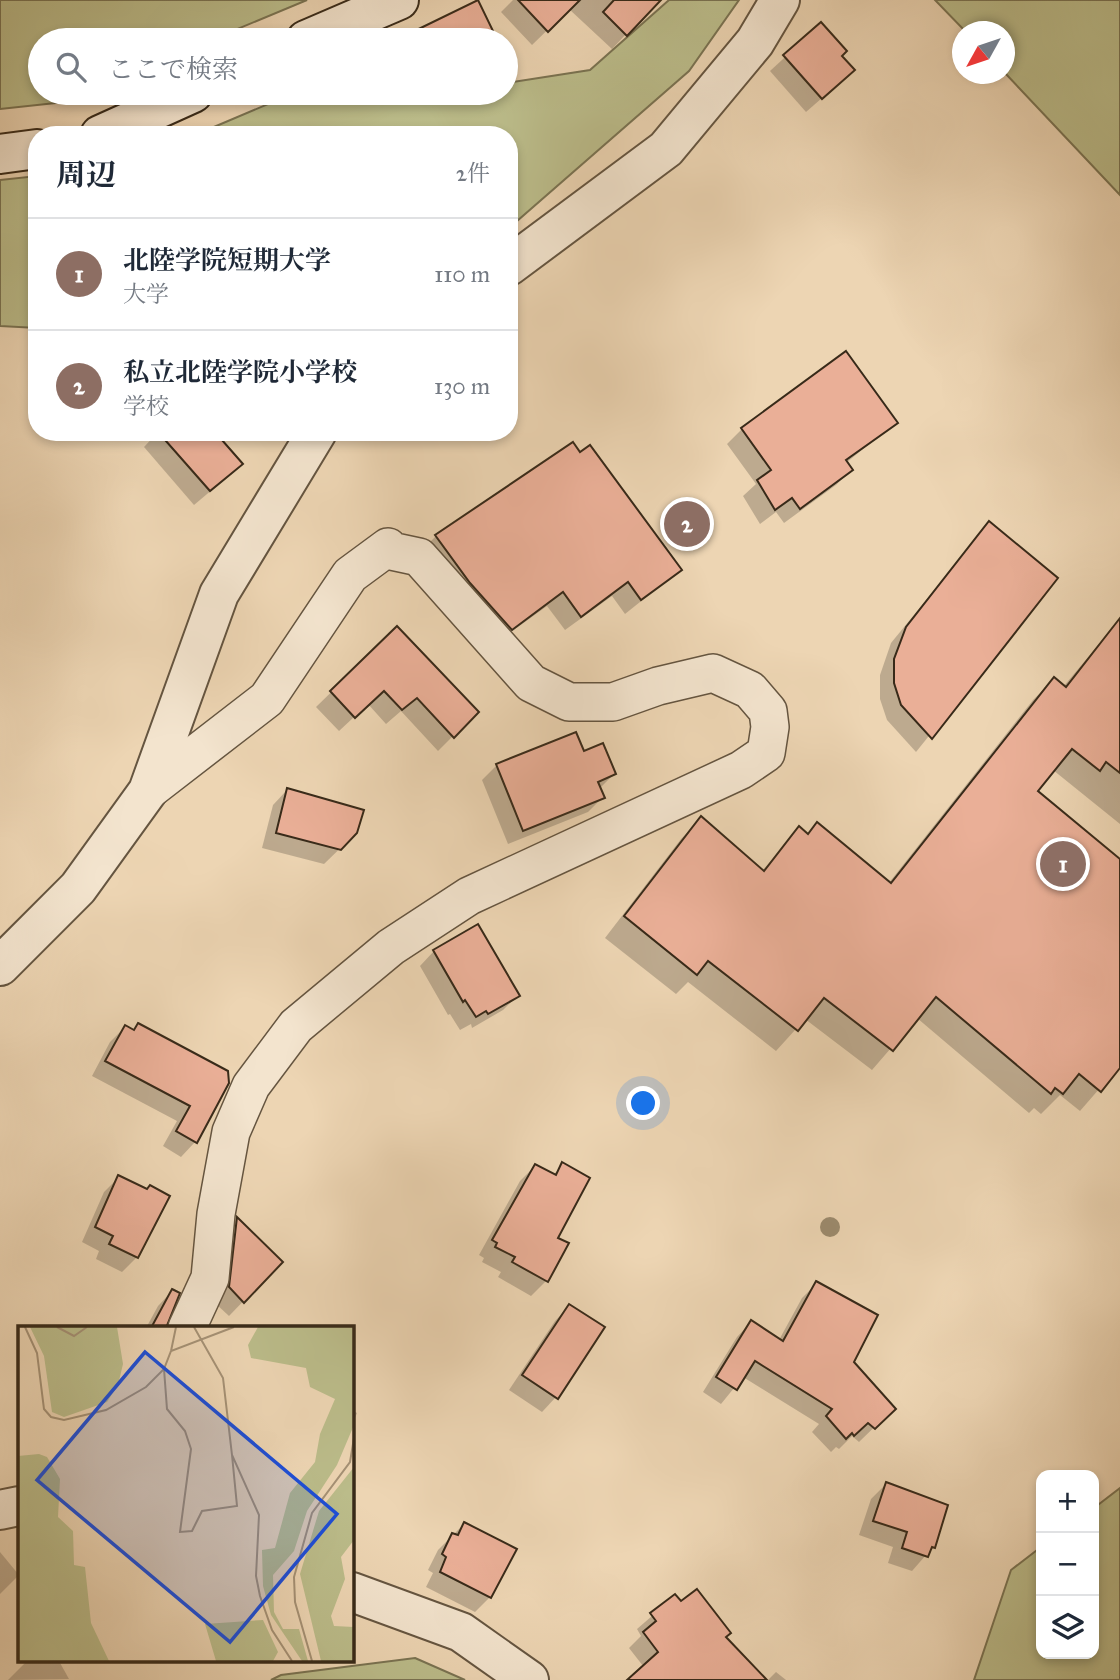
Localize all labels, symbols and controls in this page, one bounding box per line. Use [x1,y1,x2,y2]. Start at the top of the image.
north arrow [952,21,1015,84]
search box [28,28,518,105]
icon: search [52,48,90,86]
text: ここで検索 [108,53,238,85]
text: 周辺 [56,157,116,193]
text: 2件 [456,159,490,187]
text: 北陸学院短期大学 [123,244,331,276]
text: 1 [74,260,84,288]
text: 110 m [434,260,490,288]
text: 大学 [123,280,169,308]
text: 私立北陸学院小学校 [123,356,357,388]
text: 2 [73,372,85,400]
text: 130 m [434,372,490,400]
text: 学校 [123,392,169,420]
pin: 2 [664,498,710,550]
pin: 1 [1040,838,1086,890]
your location [626,1086,660,1120]
inset map [18,1326,354,1662]
map controls [1036,1470,1099,1659]
button: + [1036,1470,1099,1533]
button: − [1036,1533,1099,1596]
button: layers [1036,1596,1099,1659]

